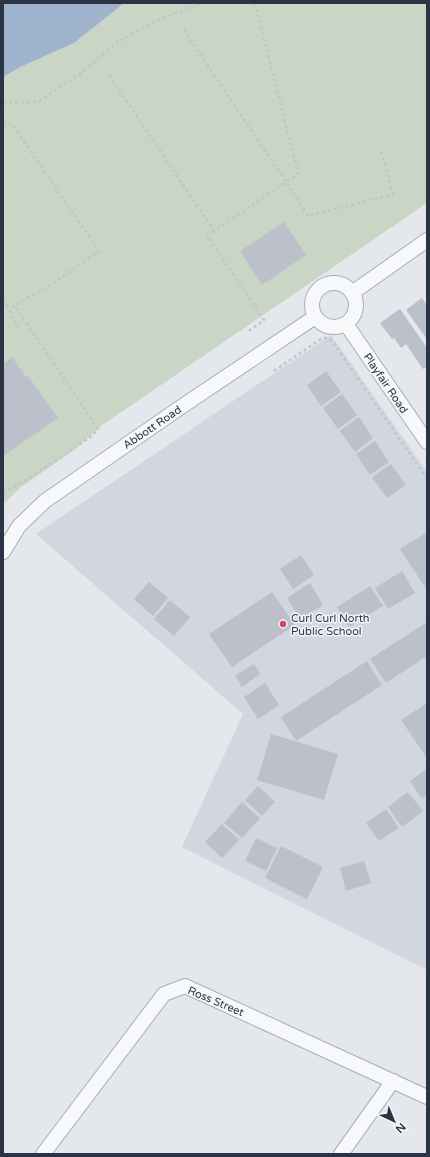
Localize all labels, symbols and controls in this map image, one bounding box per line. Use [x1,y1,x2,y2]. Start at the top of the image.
street label: Playfair Road [361,351,410,416]
street label: Abbott Road [121,403,184,452]
place label: Curl Curl North Public School [291,612,370,638]
marker: Curl Curl North Public School [278,619,288,629]
street label: Ross Street [186,984,246,1019]
north arrow [374,1101,414,1141]
text: N [393,1120,408,1136]

